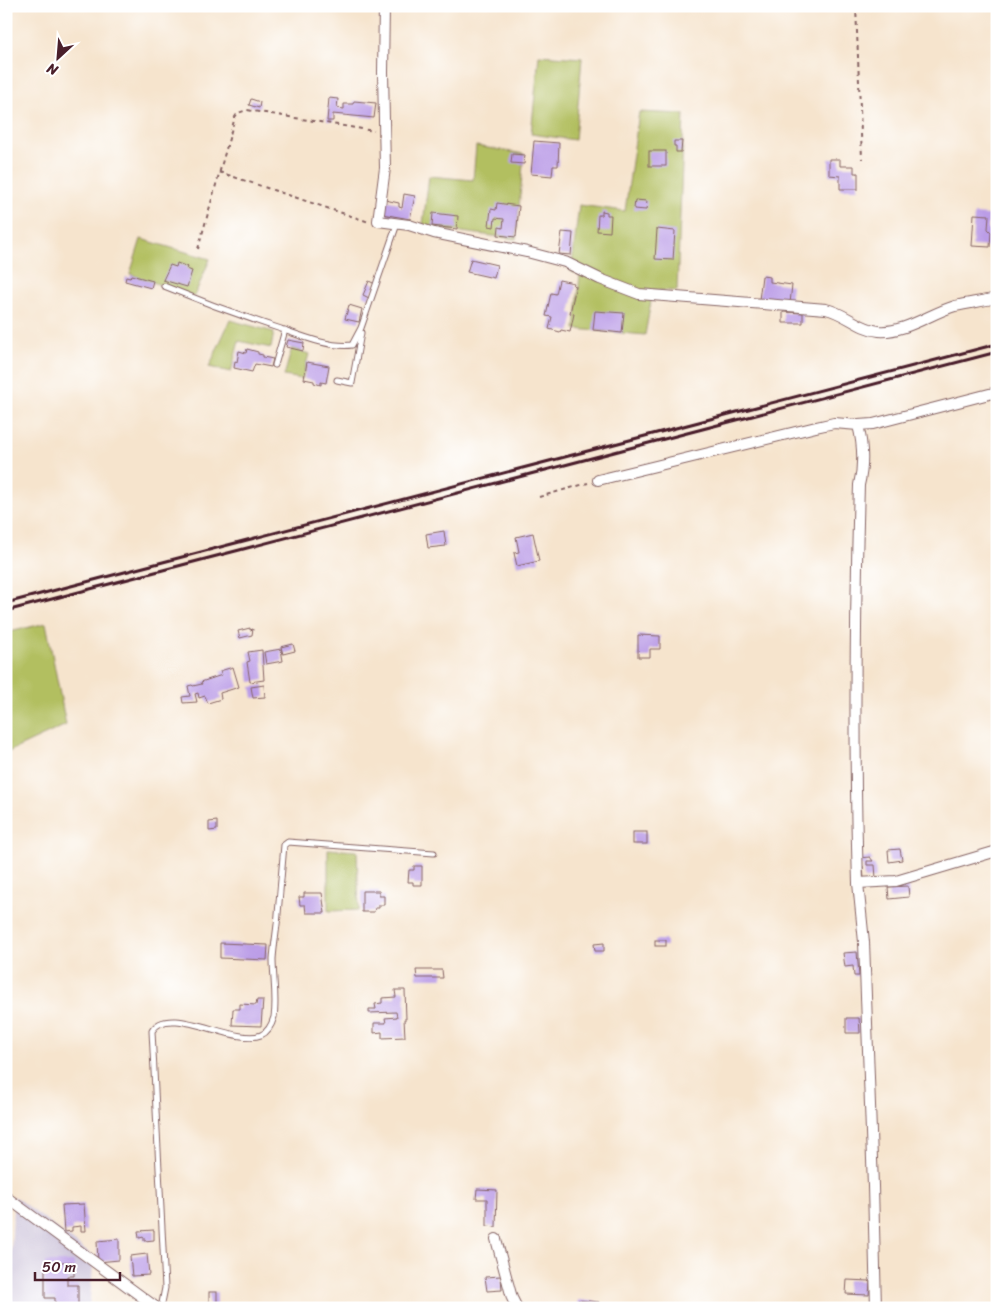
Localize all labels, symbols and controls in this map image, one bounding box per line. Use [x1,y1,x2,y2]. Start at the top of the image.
north arrow [32,32,82,82]
text: N [42,56,63,83]
scale bar [35,1249,120,1281]
text: 50 m [42,1254,77,1280]

